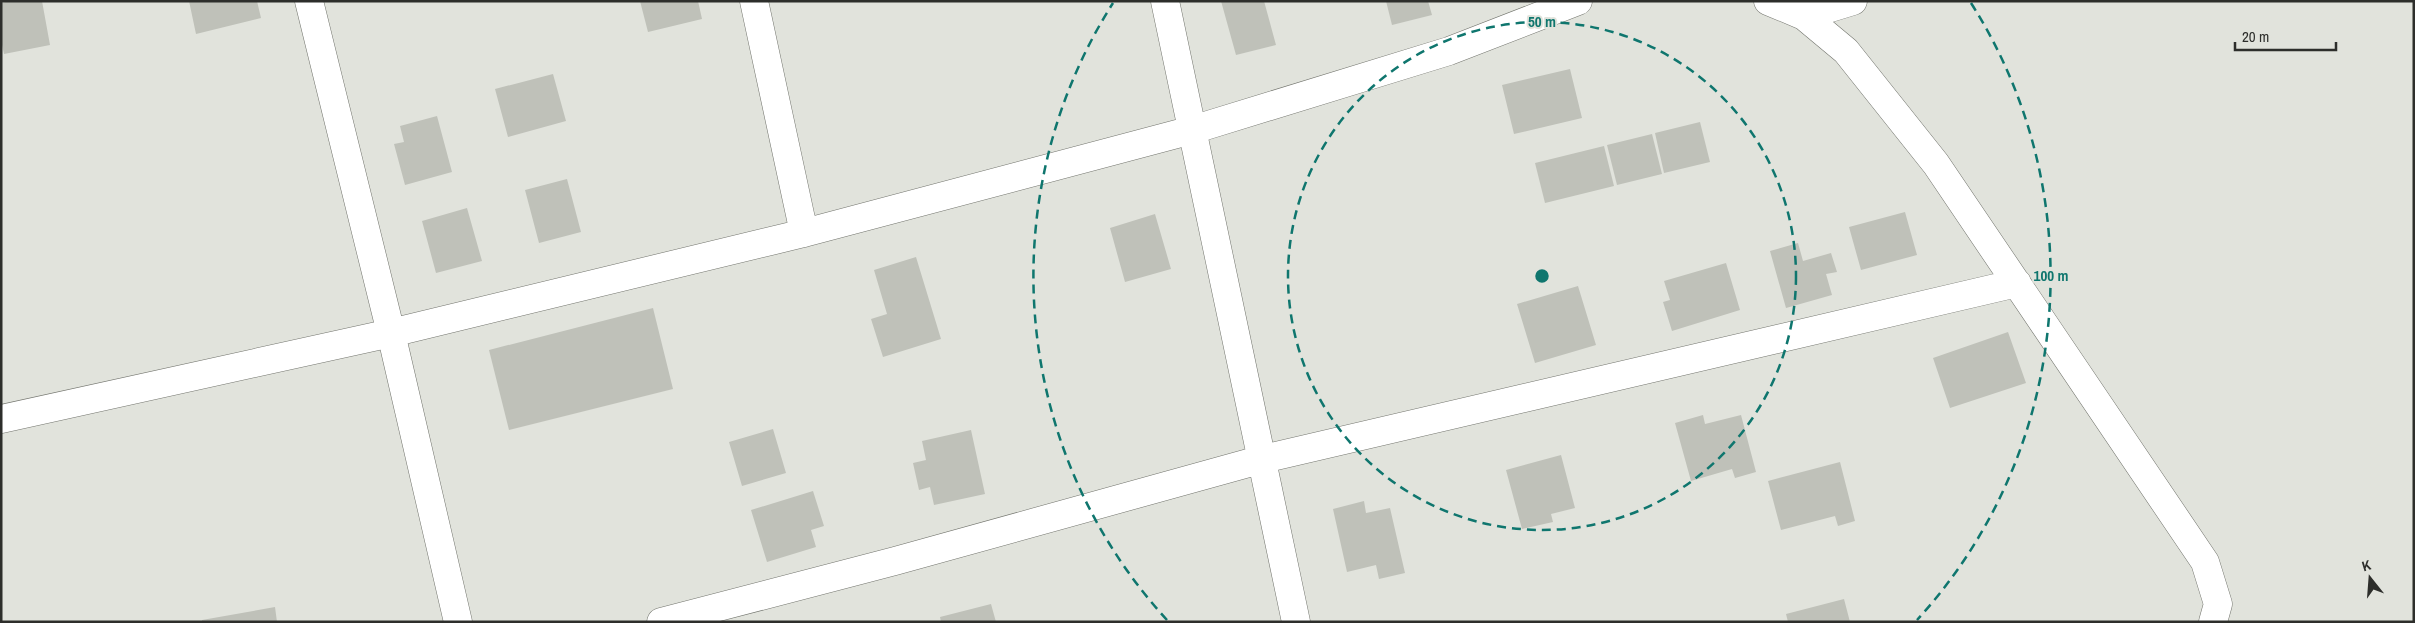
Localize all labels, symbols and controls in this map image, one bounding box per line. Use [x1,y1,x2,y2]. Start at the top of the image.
text: 50 m [1528,11,1556,32]
scale bar [2235,20,2336,52]
text: 20 m [2242,26,2269,47]
text: 100 m [2034,265,2068,286]
centre of rings [1533,267,1551,285]
north arrow [2345,553,2395,603]
text: K [2360,556,2373,575]

